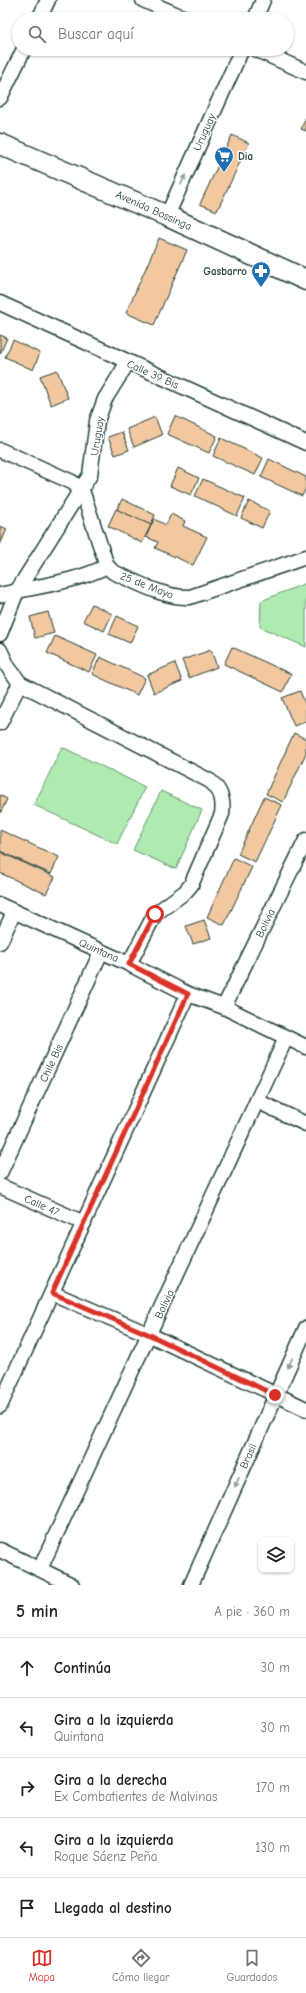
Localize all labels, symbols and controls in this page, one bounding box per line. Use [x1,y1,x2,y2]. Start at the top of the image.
search box [12,12,294,56]
icon: search [26,23,48,45]
text: Buscar aquí [58,25,134,43]
street label: Uruguay [190,111,218,153]
supermarket icon: Dia [213,145,235,173]
place label: Dia [238,150,253,163]
one-way arrow [180,174,186,186]
street label: Avenida Bossinga [114,188,194,233]
pharmacy icon: Gasbarro [250,260,272,288]
place label: Gasbarro [203,265,247,278]
street label: Calle 39 Bis [125,357,181,392]
street label: Uruguay [88,415,107,457]
street label: 25 de Mayo [118,569,175,602]
route start [146,905,164,923]
street label: Bolivia [253,907,278,940]
street label: Quintana [77,936,121,965]
street label: Chile Bis [37,1042,66,1084]
street label: Calle 47 [22,1192,61,1219]
street label: Bolivia [152,1288,177,1321]
one-way arrow [287,1357,293,1369]
route end [266,1386,284,1404]
street label: Brasil [237,1442,260,1471]
one-way arrow [233,1476,239,1488]
map controls [258,1537,294,1573]
button: layers [258,1537,294,1573]
text: 5 min [16,1602,58,1621]
text: A pie · 360 m [214,1604,290,1619]
icon: ahead [16,1657,38,1679]
text: Continúa [54,1659,111,1677]
text: 30 m [260,1660,290,1675]
text: Gira a la izquierda [54,1711,174,1729]
icon: left [16,1717,38,1739]
text: 30 m [260,1720,290,1735]
text: Quintana [54,1729,104,1744]
text: Gira a la derecha [54,1771,167,1789]
icon: right [16,1777,38,1799]
text: 170 m [256,1780,290,1795]
text: Ex Combatientes de Malvinas [54,1789,217,1804]
text: Gira a la izquierda [54,1831,174,1849]
icon: left [16,1837,38,1859]
text: 130 m [255,1840,290,1855]
text: Roque Sáenz Peña [54,1849,157,1864]
icon: arrive [16,1897,38,1919]
text: Llegada al destino [54,1899,172,1917]
tab: Mapa [29,1947,55,1984]
tab: Cómo llegar [112,1947,169,1984]
tab: Guardados [227,1947,277,1984]

